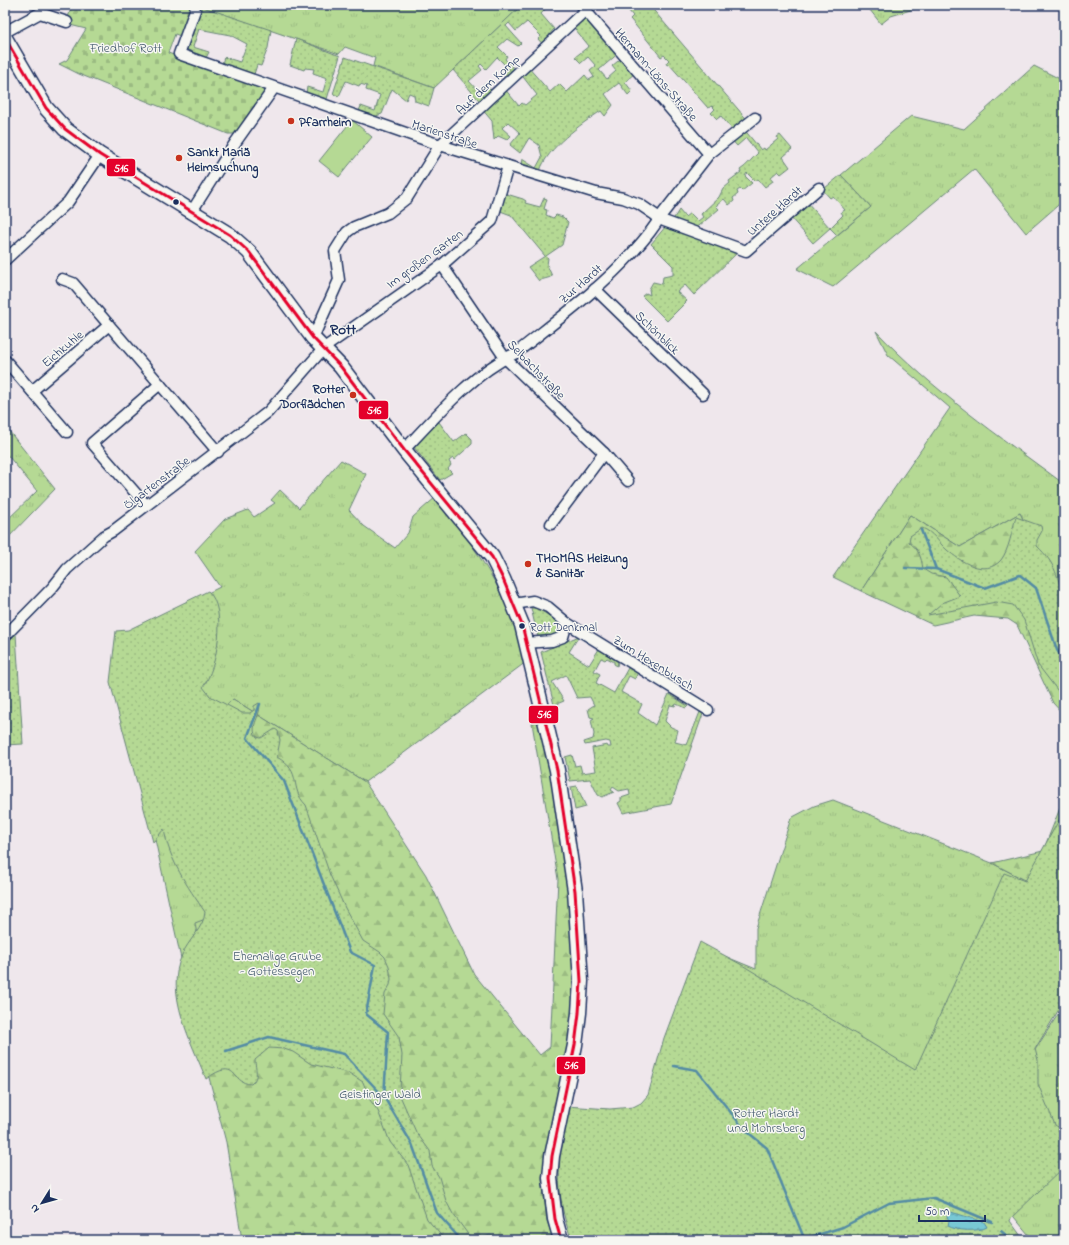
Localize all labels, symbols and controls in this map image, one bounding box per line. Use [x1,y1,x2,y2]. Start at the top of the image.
street label: Hermann-Löns-Straße [610,24,702,126]
park label: Friedhof Rott [89,39,163,58]
street label: Auf dem Komp [452,50,524,120]
place label: Pfarrheim [299,113,351,132]
street label: Marienstraße [409,115,480,154]
marker: Pfarrheim [286,116,296,126]
place label: Sankt Mariä Heimsuchung [187,143,259,179]
marker: Sankt Mariä Heimsuchung [174,153,184,163]
line badge: 516 [106,158,136,177]
text: 516 [114,161,128,177]
street label: Untere Hardt [743,181,807,241]
unlabelled marker [171,197,181,207]
street label: Im großen Garten [383,225,468,294]
street label: Zur Hardt [555,259,607,308]
street label: Schönblick [630,307,684,360]
district label: Rott [329,319,357,341]
street label: Eichkuhle [38,326,88,372]
street label: Selbachstraße [502,336,570,404]
place label: Rotter Dorflädchen [279,380,346,414]
marker: Rotter Dorflädchen [348,390,358,400]
line badge: 516 [358,400,389,420]
text: 516 [367,403,381,419]
street label: Ölgartenstraße [120,452,195,515]
place label: THOMAS Heizung & Sanitär [535,549,628,583]
marker: THOMAS Heizung & Sanitär [523,559,533,569]
place label: Rott Denkmal [530,619,597,637]
marker: Rott Denkmal [517,621,527,631]
street label: Zum Hexenbusch [609,631,697,696]
line badge: 516 [528,705,559,724]
text: 516 [537,707,551,723]
park label: Ehemalige Grube - Gottessegen [233,947,322,982]
line badge: 516 [556,1056,586,1075]
text: 516 [564,1058,578,1074]
park label: Geistinger Wald [339,1085,421,1105]
park label: Rotter Hardt und Mohrsberg [727,1104,805,1139]
north arrow [22,1183,62,1223]
scale bar [919,1197,985,1223]
text: N [26,1201,43,1216]
text: 50 m [925,1203,949,1221]

